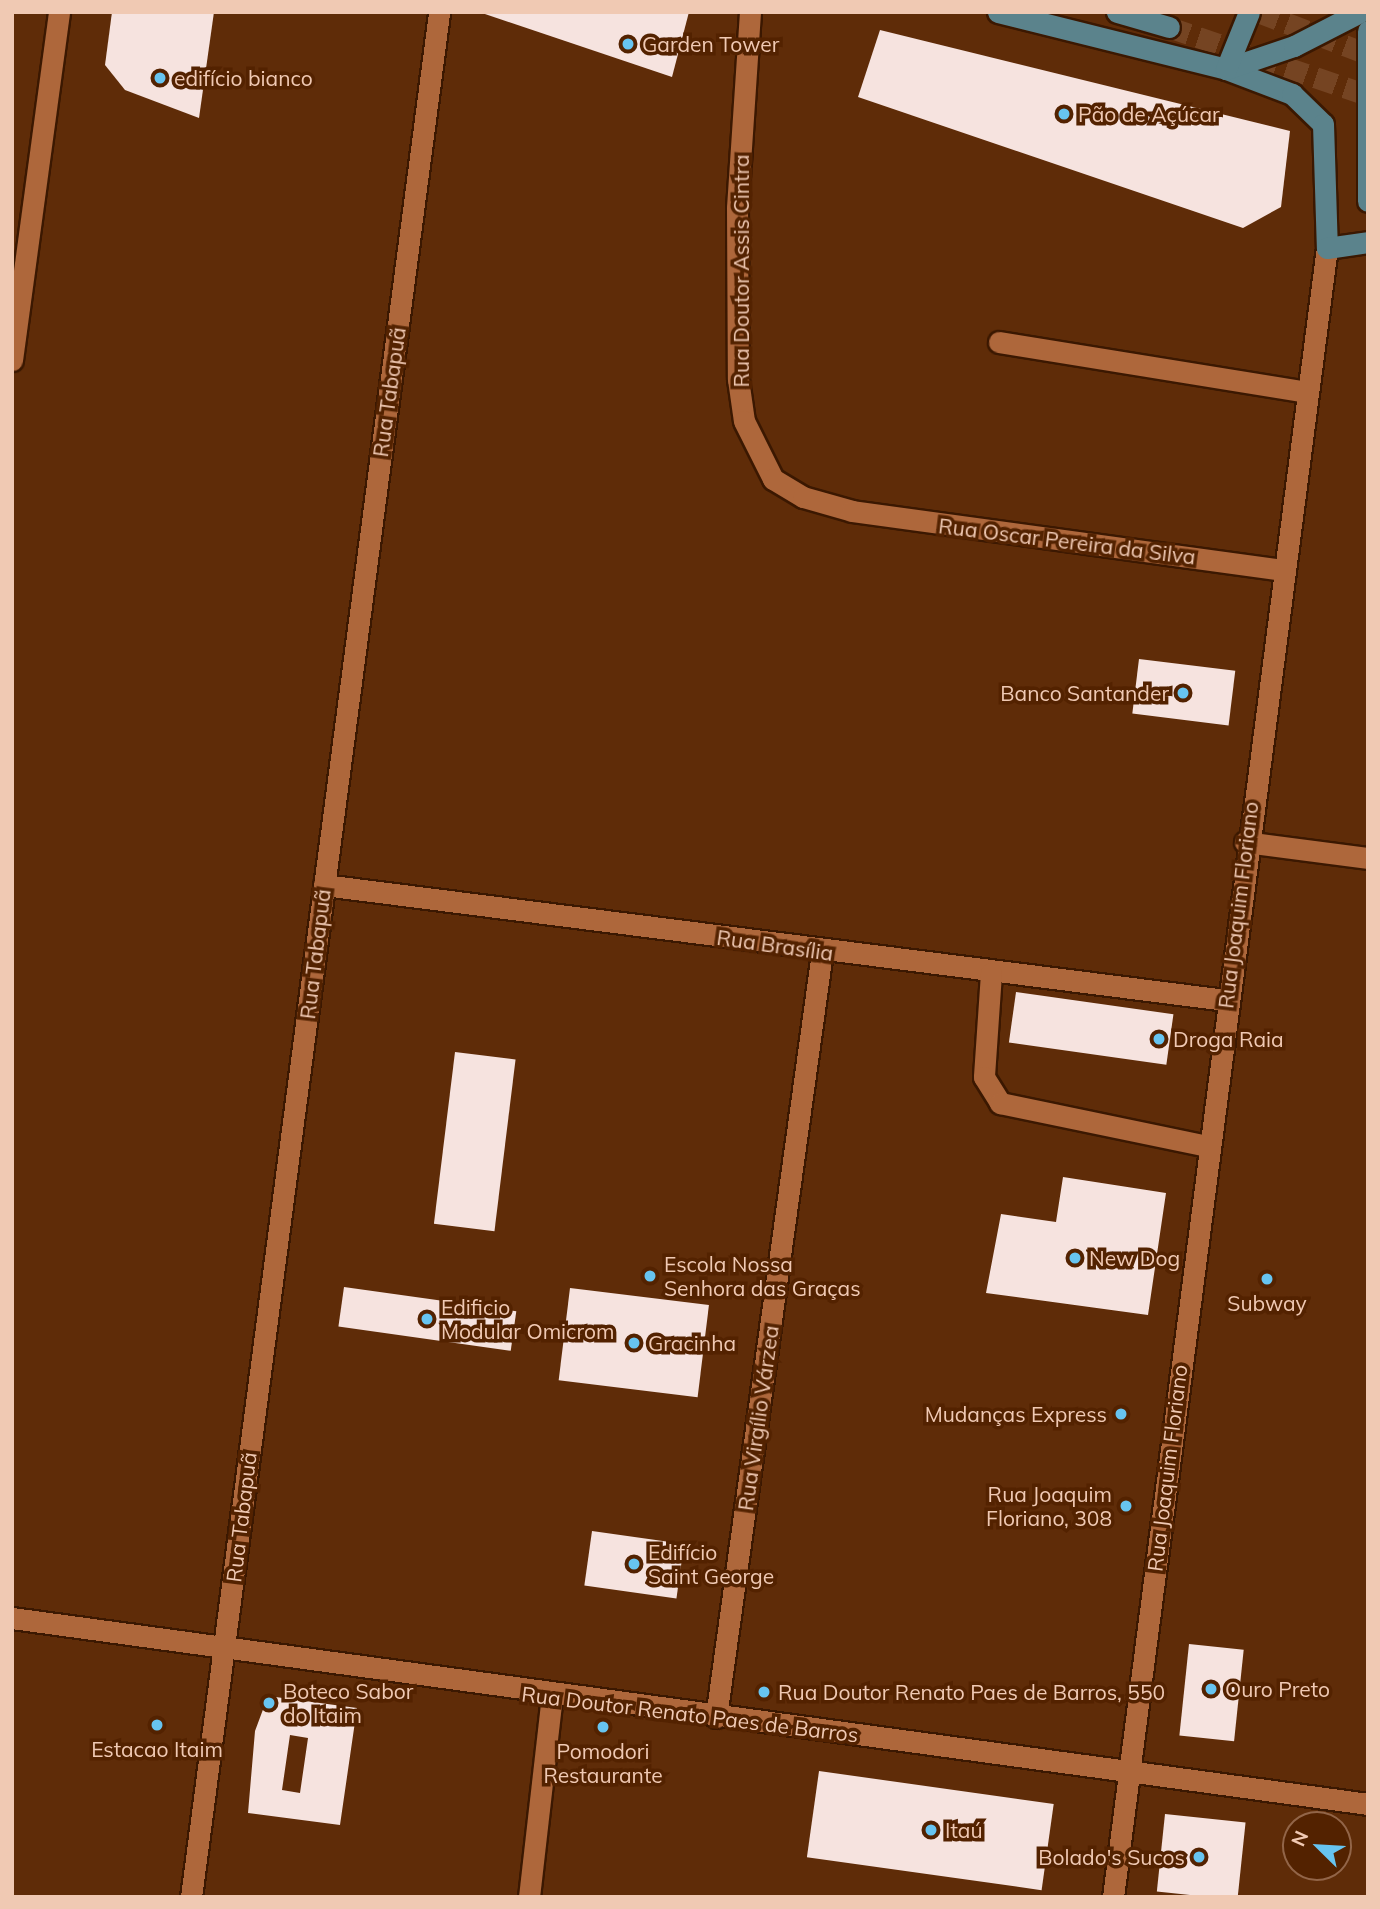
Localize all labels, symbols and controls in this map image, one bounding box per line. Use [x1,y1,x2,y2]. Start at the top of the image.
place label: Garden Tower [642,31,779,57]
marker: Garden Tower [620,36,636,52]
place label: edifício bianco [174,65,313,91]
marker: edifício bianco [152,70,168,86]
place label: Pão de Açúcar [1078,101,1220,127]
marker: Pão de Açúcar [1056,106,1072,122]
street label: Rua Doutor Assis Cintra [728,154,754,388]
street label: Rua Tabapuã [367,325,411,459]
street label: Rua Oscar Pereira da Silva [937,513,1197,569]
place label: Banco Santander [1000,680,1169,706]
marker: Banco Santander [1175,685,1191,701]
street label: Rua Joaquim Floriano [1213,800,1263,1010]
street label: Rua Tabapuã [295,887,335,1021]
street label: Rua Brasília [715,924,835,966]
place label: Droga Raia [1173,1026,1284,1052]
marker: Droga Raia [1151,1031,1167,1047]
place label: New Dog [1089,1245,1180,1271]
marker: New Dog [1067,1250,1083,1266]
place label: Escola Nossa Senhora das Graças [664,1251,861,1301]
marker: Escola Nossa Senhora das Graças [642,1268,658,1284]
marker: Subway [1259,1271,1275,1287]
place label: Subway [1227,1290,1307,1316]
place label: Edificio Modular Omicrom [441,1294,614,1344]
marker: Edificio Modular Omicrom [419,1311,435,1327]
street label: Rua Virgílio Várzea [733,1324,783,1512]
place label: Gracinha [648,1330,736,1356]
marker: Gracinha [626,1335,642,1351]
street label: Rua Joaquim Floriano [1142,1363,1192,1573]
place label: Mudanças Express [925,1401,1107,1427]
marker: Mudanças Express [1113,1406,1129,1422]
street label: Rua Tabapuã [221,1450,261,1584]
place label: Rua Joaquim Floriano, 308 [986,1481,1112,1531]
marker: Rua Joaquim Floriano, 308 [1118,1498,1134,1514]
place label: Edifício Saint George [648,1539,774,1589]
marker: Edifício Saint George [626,1556,642,1572]
place label: Ouro Preto [1225,1676,1330,1702]
place label: Boteco Sabor do Itaim [283,1678,413,1728]
place label: Rua Doutor Renato Paes de Barros, 550 [778,1679,1165,1705]
street label: Rua Doutor Renato Paes de Barros [520,1681,860,1747]
marker: Ouro Preto [1203,1681,1219,1697]
marker: Rua Doutor Renato Paes de Barros, 550 [756,1684,772,1700]
marker: Boteco Sabor do Itaim [261,1695,277,1711]
marker: Estacao Itaim [149,1717,165,1733]
marker: Pomodori Restaurante [595,1719,611,1735]
place label: Estacao Itaim [91,1736,223,1762]
place label: Pomodori Restaurante [543,1738,663,1788]
north arrow [1282,1811,1352,1881]
place label: Itaú [945,1817,983,1843]
marker: Itaú [923,1822,939,1838]
text: N [1286,1827,1314,1850]
place label: Bolado's Sucos [1038,1844,1185,1870]
marker: Bolado's Sucos [1191,1849,1207,1865]

